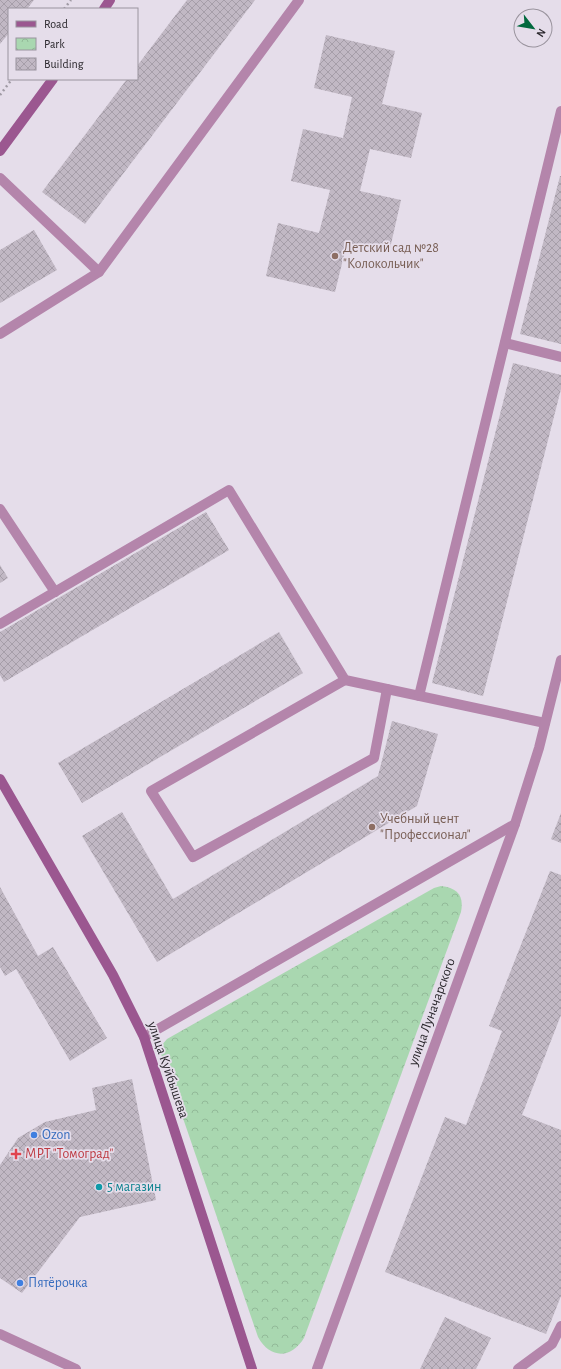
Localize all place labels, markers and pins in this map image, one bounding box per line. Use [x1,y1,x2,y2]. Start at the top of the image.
place label: Детский сад №28 "Колокольчик" [343,241,439,271]
marker: Детский сад №28 "Колокольчик" [330,251,340,261]
place label: Учебный цент "Профессионал" [380,812,471,842]
marker: Учебный цент "Профессионал" [367,822,377,832]
place label: Ozon [42,1128,70,1142]
marker: Ozon [29,1130,39,1140]
place label: МРТ "Томоград" [25,1147,113,1161]
marker: МРТ "Томоград" [10,1148,22,1160]
place label: 5 магазин [107,1180,161,1194]
marker: 5 магазин [94,1182,104,1192]
place label: Пятёрочка [28,1276,88,1290]
marker: Пятёрочка [15,1278,25,1288]

